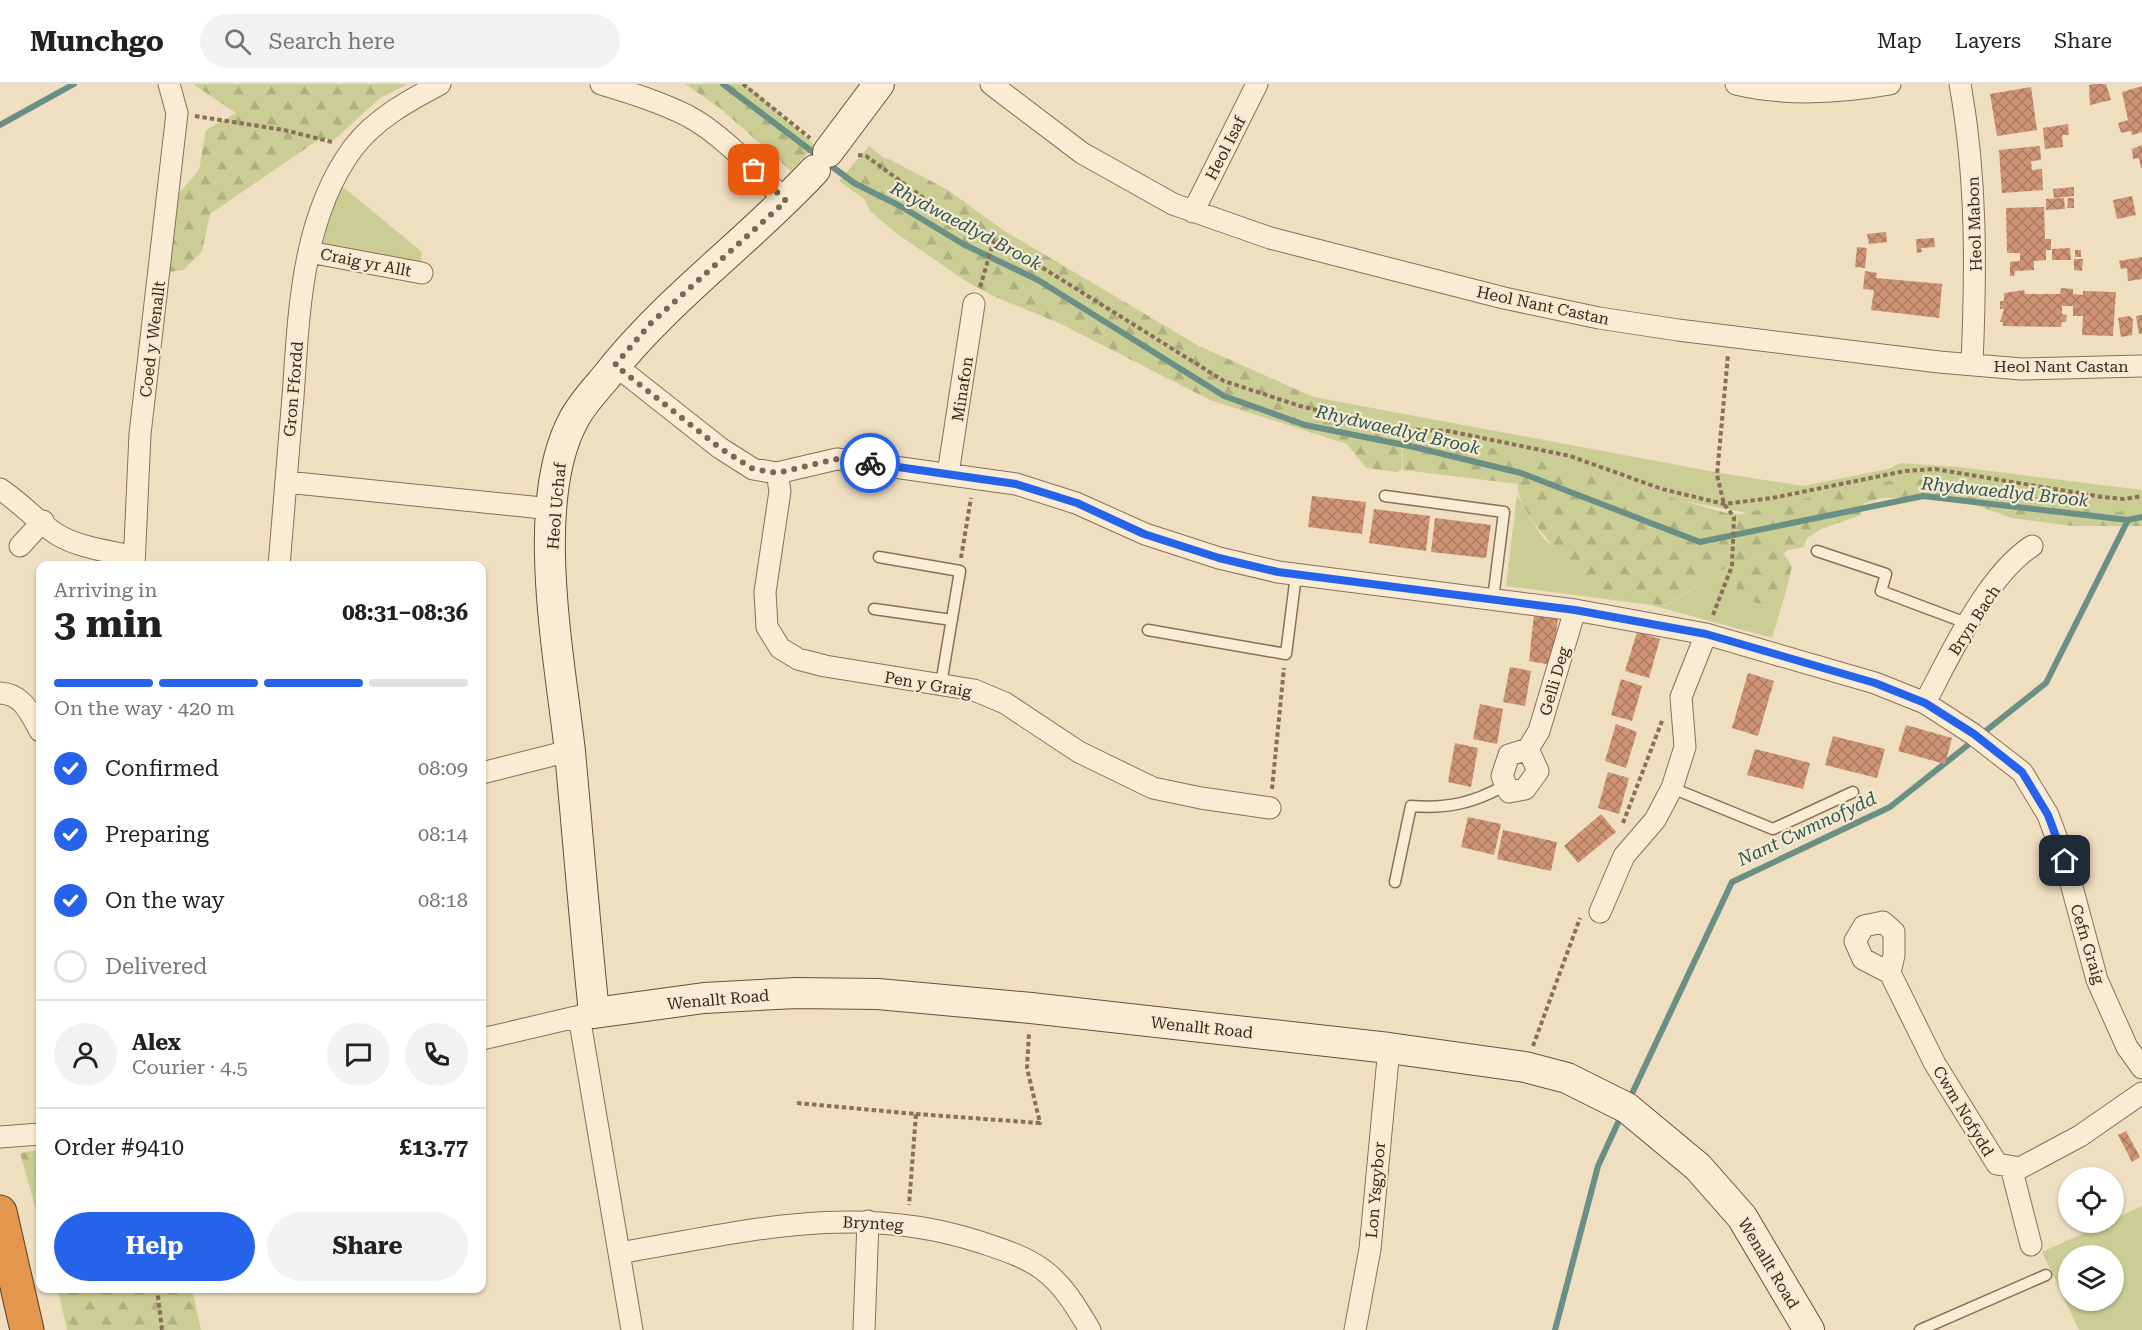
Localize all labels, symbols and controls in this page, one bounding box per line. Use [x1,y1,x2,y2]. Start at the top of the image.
search box [200,14,620,68]
text: Munchgo [30,25,164,58]
icon: search [221,25,254,58]
text: Search here [269,29,395,54]
text: Map [1877,29,1922,53]
text: Layers [1955,29,2021,53]
text: Share [2054,29,2112,53]
street label: Heol Isaf [1201,112,1250,183]
pin [728,144,779,195]
icon: bag [737,153,770,186]
water label: Rhydwaedlyd Brook [886,176,1046,274]
street label: Heol Mabon [1963,176,1986,272]
street label: Craig yr Allt [319,244,413,281]
street label: Coed y Wenallt [136,280,169,398]
street label: Heol Nant Castan [1475,282,1611,329]
street label: Gron Ffordd [280,341,307,438]
street label: Minafon [948,355,977,423]
street label: Heol Nant Castan [1993,357,2129,376]
water label: Rhydwaedlyd Brook [1313,400,1483,459]
courier [840,433,900,493]
icon: bike [854,447,887,480]
street label: Heol Uchaf [543,461,570,550]
water label: Rhydwaedlyd Brook [1919,472,2090,511]
text: Arriving in [54,578,157,602]
street label: Bryn Bach [1945,582,2004,659]
text: 08:31–08:36 [342,600,468,625]
text: 3 min [54,601,162,647]
street label: Gelli Deg [1536,644,1574,718]
street label: Pen y Graig [883,667,974,702]
text: On the way · 420 m [54,696,235,720]
icon: check [54,752,87,785]
text: Confirmed [105,756,219,781]
text: 08:09 [418,756,468,780]
water label: Nant Cwmnofydd [1733,787,1879,870]
icon: check [54,818,87,851]
text: Preparing [105,822,209,847]
text: 08:14 [418,822,468,846]
pin [2039,835,2090,886]
icon: home [2048,844,2081,877]
icon: check [54,884,87,917]
text: On the way [105,888,225,913]
text: 08:18 [418,888,468,912]
street label: Cefn Graig [2066,902,2109,987]
text: Delivered [105,954,207,979]
street label: Wenallt Road [666,986,770,1013]
street label: Wenallt Road [1150,1013,1254,1042]
button: person [54,1023,117,1086]
button: chat [327,1023,390,1086]
button: phone [405,1023,468,1086]
text: Alex [132,1030,181,1055]
text: Courier · 4.5 [132,1055,248,1079]
street label: Cwm Nofydd [1929,1063,1998,1160]
text: Order #9410 [54,1135,184,1160]
text: £13.77 [399,1135,468,1160]
street label: Lon Ysgybor [1362,1141,1389,1239]
map controls [2058,1167,2124,1311]
button: locate [2058,1167,2124,1233]
button: Help [54,1212,255,1281]
button: Share [267,1212,468,1281]
street label: Brynteg [842,1212,905,1235]
street label: Wenallt Road [1734,1214,1803,1312]
button: layers [2058,1245,2124,1311]

